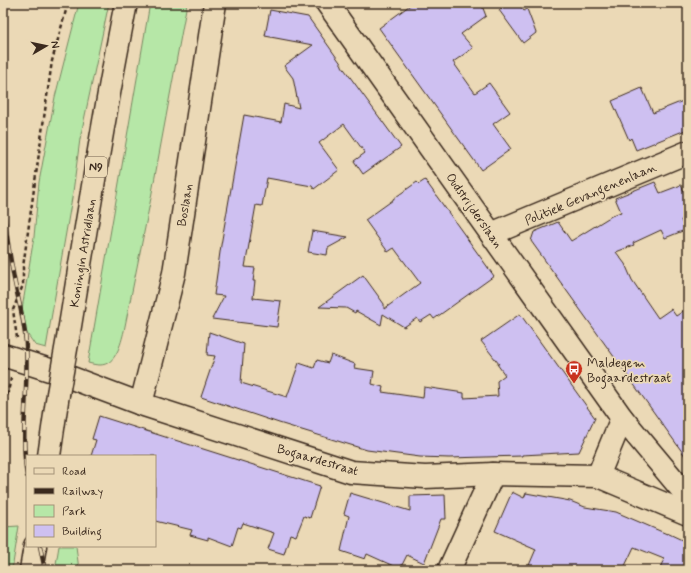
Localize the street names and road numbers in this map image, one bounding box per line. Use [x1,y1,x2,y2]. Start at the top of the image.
road number: N9 [85,157,107,177]
street label: Politiek Gevangenenlaan [522,159,660,232]
street label: Oudstrijderslaan [442,170,506,252]
street label: Boslaan [174,183,197,228]
street label: Koningin Astridlaan [66,198,100,309]
street label: Bogaardestraat [274,441,360,482]

